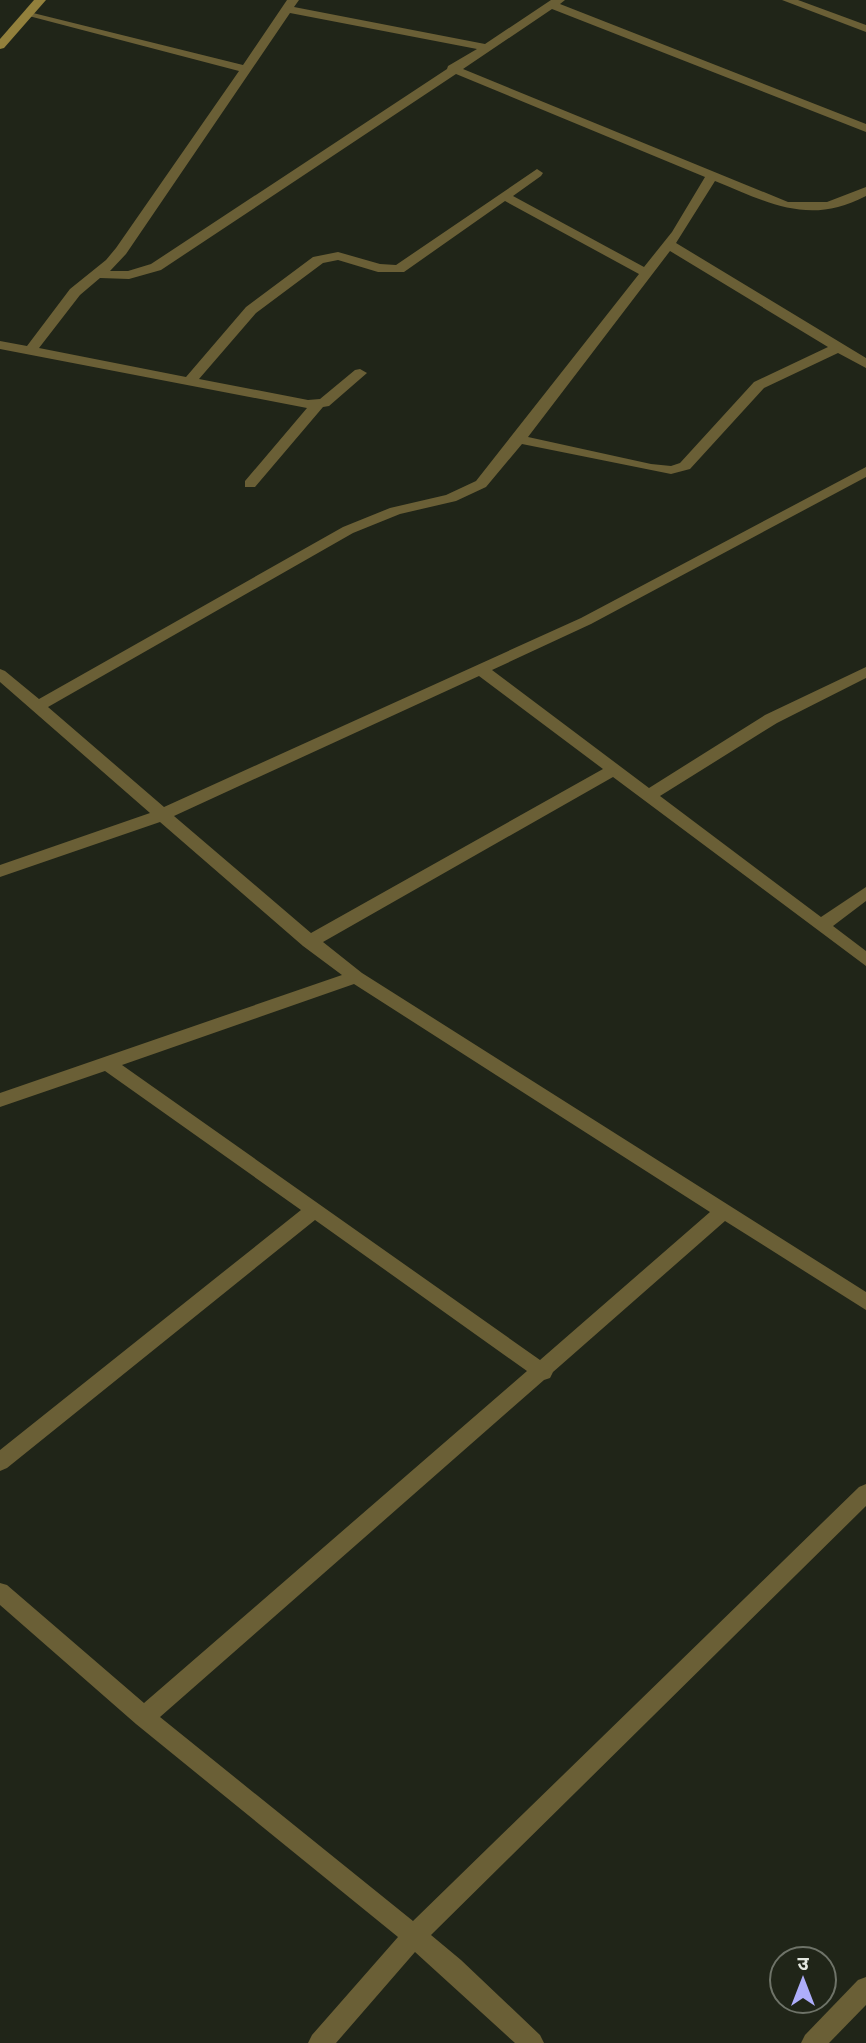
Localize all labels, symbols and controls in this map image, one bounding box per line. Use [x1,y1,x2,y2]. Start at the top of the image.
north arrow [768,1945,838,2015]
text: उ [797,1951,809,1977]

